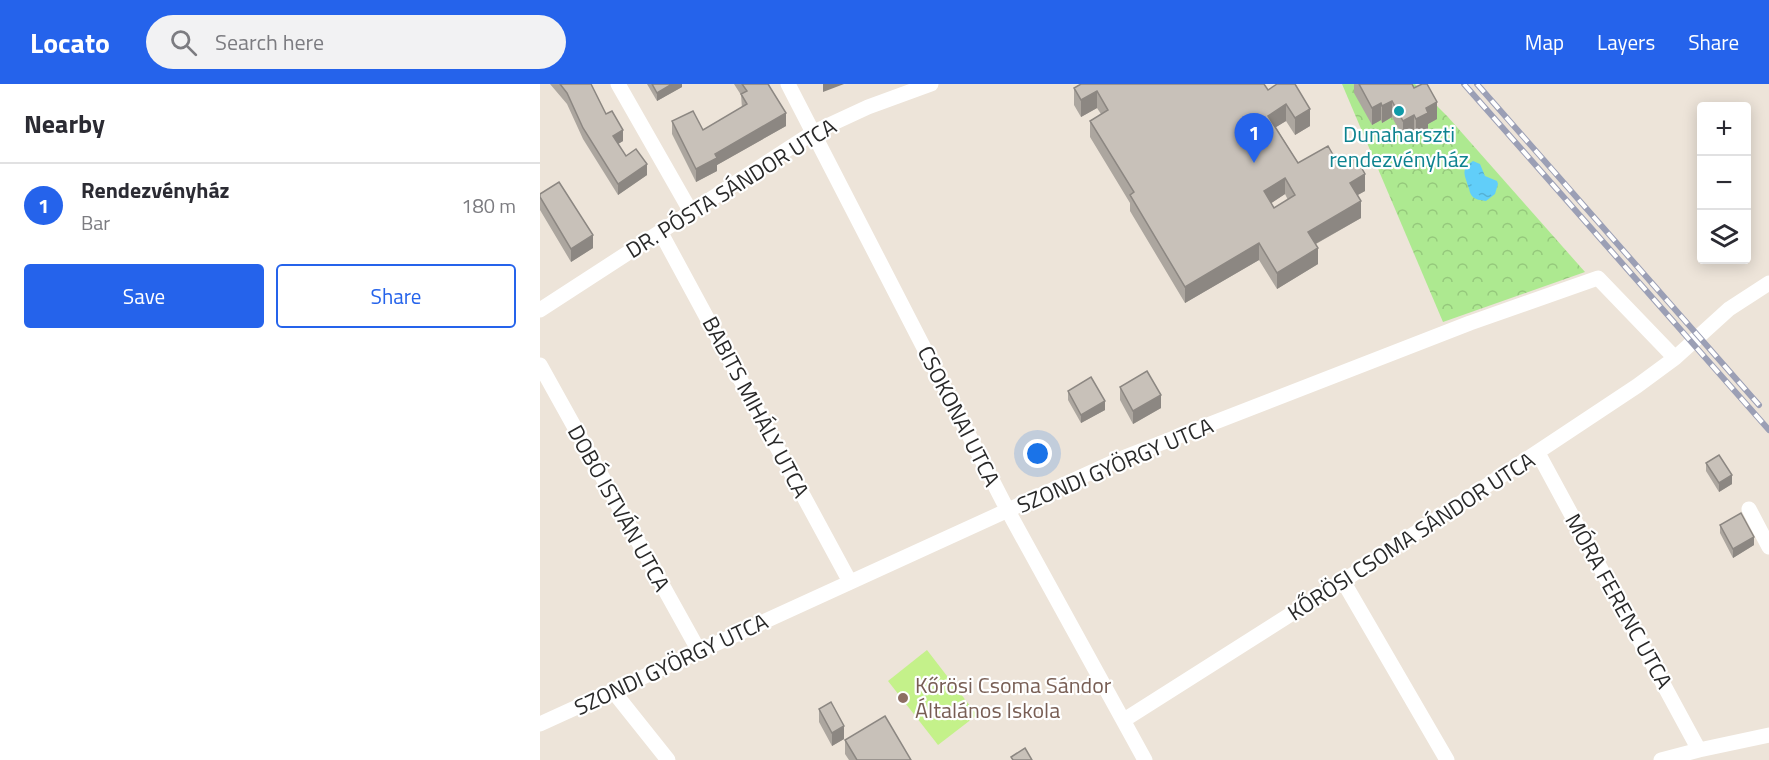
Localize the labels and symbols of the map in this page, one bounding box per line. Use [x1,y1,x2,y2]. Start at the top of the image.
marker: Dunaharszti rendezvényház [1392,104,1406,118]
street label: DR. PÓSTA SÁNDOR UTCA [619,109,843,267]
pin: 1 [1234,113,1274,163]
place label: Dunaharszti rendezvényház [1329,117,1469,176]
street label: BABITS MIHÁLY UTCA [694,310,818,504]
street label: CSOKONAI UTCA [909,340,1009,492]
street label: SZONDI GYÖRGY UTCA [1012,408,1218,522]
street label: DOBÓ ISTVÁN UTCA [559,418,679,598]
your location [1023,439,1052,468]
street label: KŐRÖSI CSOMA SÁNDOR UTCA [1281,443,1541,629]
street label: MÓRA FERENC UTCA [1557,507,1681,695]
street label: SZONDI GYÖRGY UTCA [569,604,773,724]
place label: Kőrösi Csoma Sándor Általános Iskola [915,668,1112,727]
marker: Kőrösi Csoma Sándor Általános Iskola [896,691,910,705]

